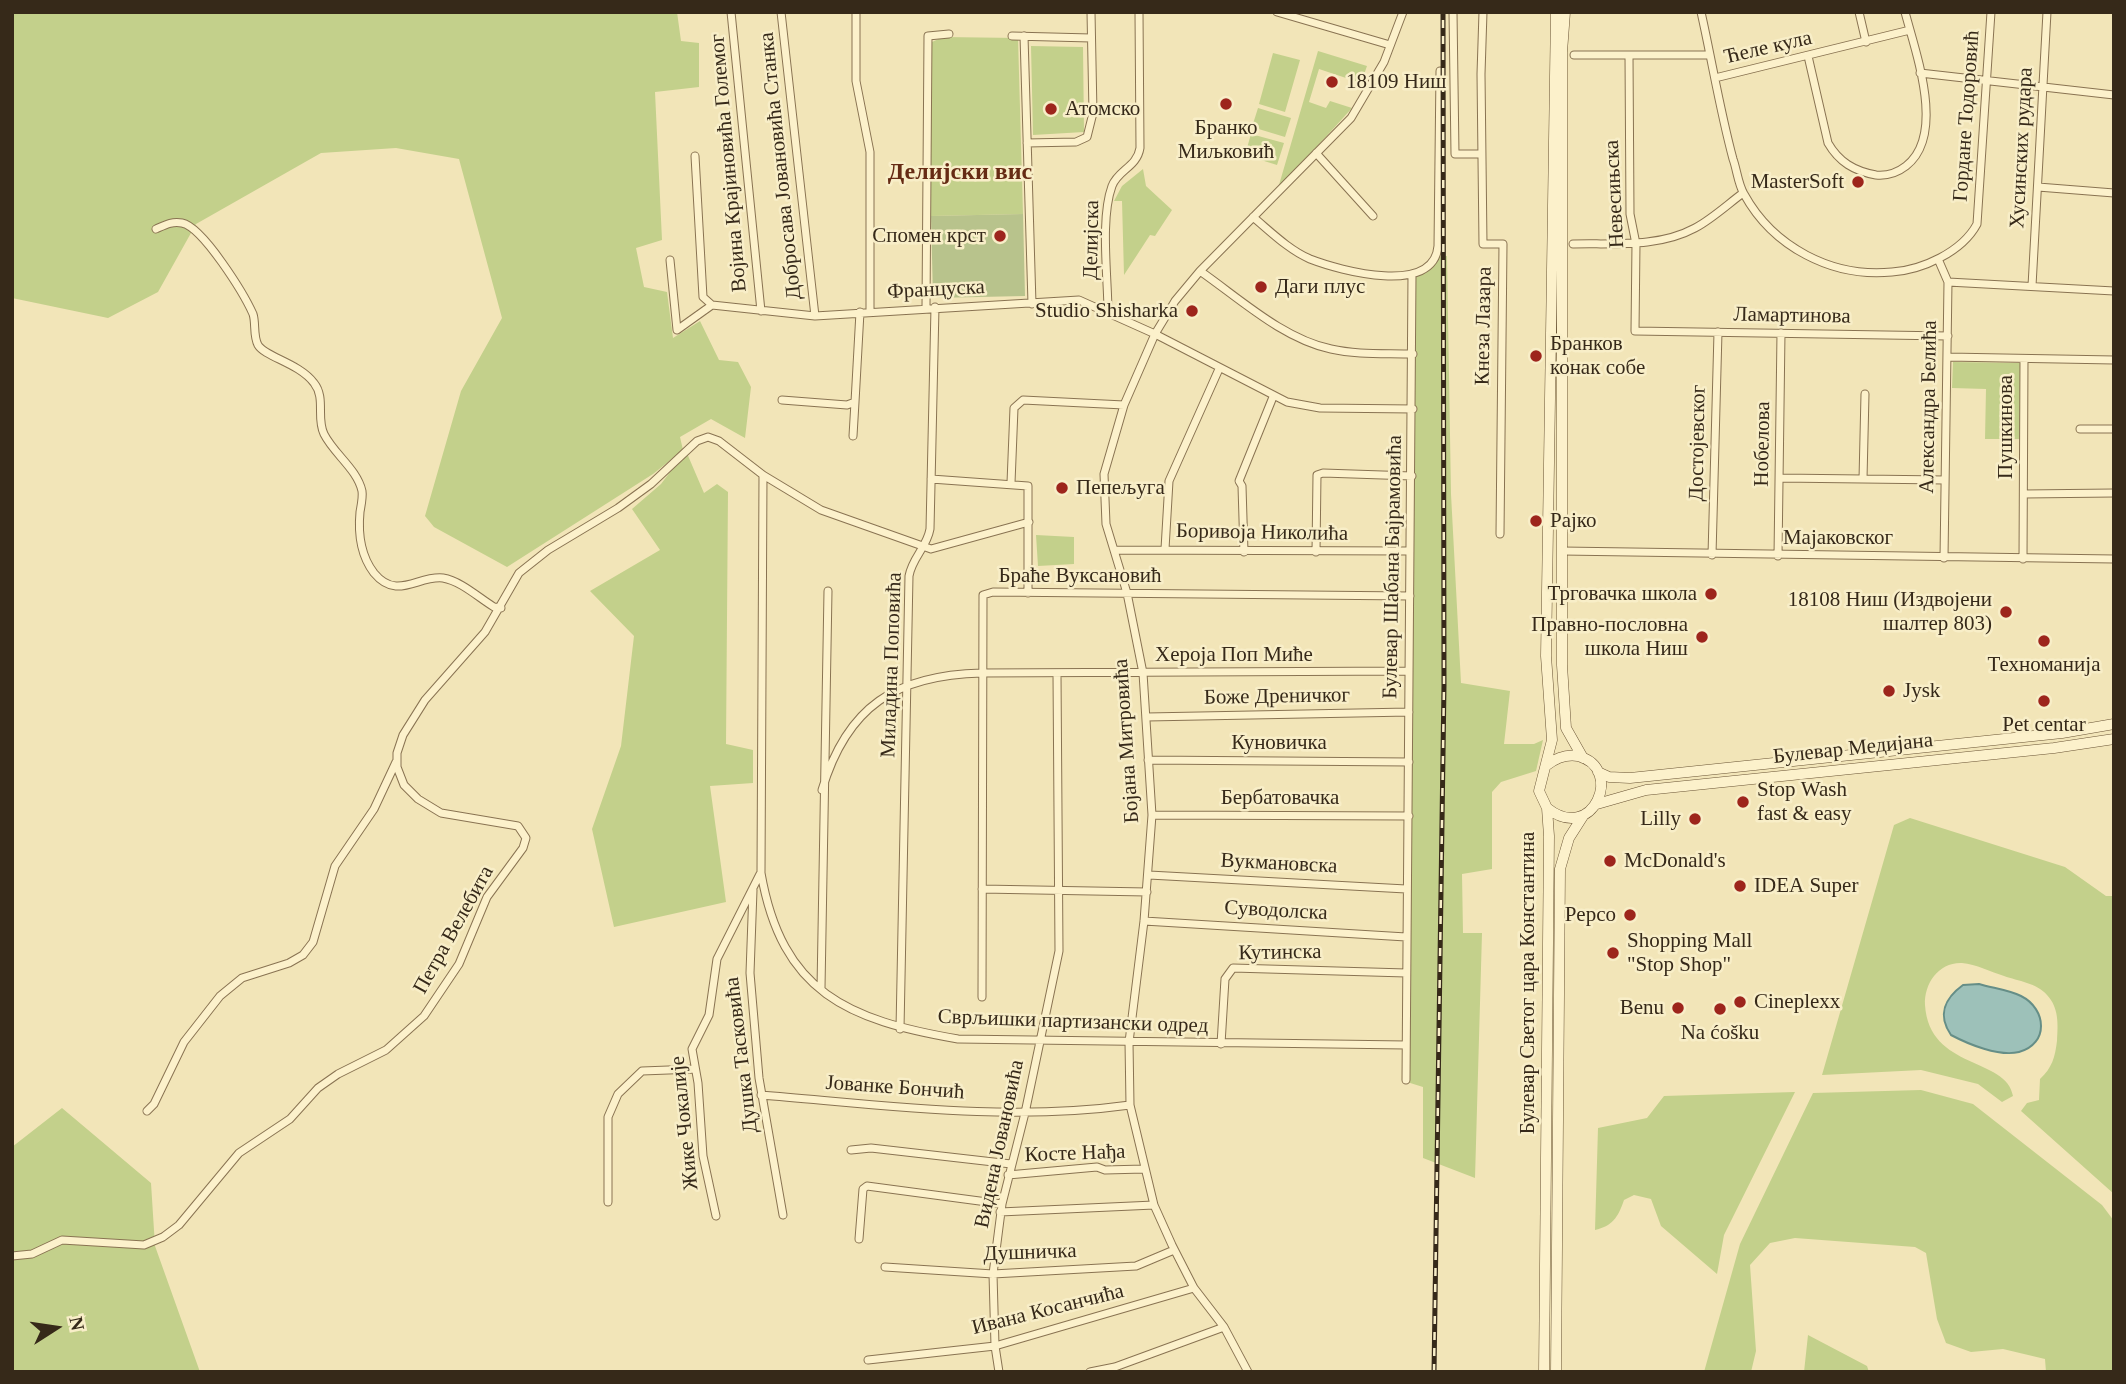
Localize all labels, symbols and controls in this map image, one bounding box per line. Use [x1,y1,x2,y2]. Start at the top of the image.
street label: Ћеле кула [1722,26,1814,70]
street label: Гордане Тодоровић [1948,29,1986,203]
street label: Добросава Јовановића Станка [754,31,808,301]
street label: Војина Крајиновића Големог [705,33,753,293]
street label: Хусинских рудара [2005,67,2039,229]
place label: 18109 Ниш [1346,69,1446,95]
marker: 18109 Ниш [1324,74,1340,90]
place label: Атомско [1065,96,1140,122]
marker: Бранко Миљковић [1218,96,1234,112]
marker: Атомско [1043,101,1059,117]
place label: Бранко Миљковић [1178,115,1274,165]
street label: Невесињска [1600,139,1630,249]
district label: Делијски вис [888,159,1032,187]
place label: MasterSoft [1751,169,1844,195]
marker: MasterSoft [1850,174,1866,190]
street label: Делијска [1079,200,1105,280]
place label: Спомен крст [872,223,986,249]
marker: Спомен крст [992,228,1008,244]
street label: Кнеза Лазара [1470,266,1498,386]
place label: Даги плус [1275,274,1365,300]
street label: Француска [886,275,986,305]
marker: Даги плус [1253,279,1269,295]
place label: Studio Shisharka [1035,298,1178,324]
street label: Ламартинова [1733,302,1851,330]
marker: Studio Shisharka [1184,303,1200,319]
street label: Александра Белића [1915,320,1943,494]
place label: Бранков конак собе [1550,331,1645,381]
marker: Бранков конак собе [1528,348,1544,364]
street label: Пушкинова [1993,375,2019,479]
street label: Достојевског [1684,384,1712,502]
street label: Нобелова [1750,401,1776,487]
street label: Булевар Шабана Бајрамовића [1378,435,1408,699]
place label: Пепељуга [1076,475,1165,501]
marker: Пепељуга [1054,480,1070,496]
place label: Рајко [1550,508,1596,534]
marker: Рајко [1528,513,1544,529]
street label: Боривоја Николића [1176,519,1348,547]
street label: Мајаковског [1783,525,1893,551]
street label: Браће Вуксановић [998,563,1162,589]
street label: Миладина Поповића [876,572,908,758]
place label: Трговачка школа [1547,581,1697,607]
marker: Трговачка школа [1703,586,1719,602]
place label: 18108 Ниш (Издвојени шалтер 803) [1788,587,1992,637]
marker: 18108 Ниш (Издвојени шалтер 803) [1998,604,2014,620]
place label: Правно-пословна школа Ниш [1531,612,1688,662]
marker: Правно-пословна школа Ниш [1694,629,1710,645]
marker: Техноманија [2036,633,2052,649]
street label: Хероја Поп Миће [1155,642,1313,668]
place label: Техноманија [1987,652,2101,678]
street label: Бојана Митровића [1109,658,1145,824]
place label: Jysk [1903,678,1940,704]
street label: Боже Дреничког [1204,683,1350,711]
marker: Jysk [1881,683,1897,699]
marker: Pet centar [2036,693,2052,709]
place label: Pet centar [2002,712,2086,738]
street label: Булевар Медијана [1772,728,1934,770]
street label: Куновичка [1231,730,1327,756]
place label: Stop Wash fast & easy [1757,777,1851,827]
street label: Бербатовачка [1221,785,1339,811]
marker: Stop Wash fast & easy [1735,794,1751,810]
place label: Lilly [1640,806,1681,832]
marker: Lilly [1687,811,1703,827]
street label: Булевар Светог цара Константина [1515,832,1541,1134]
street label: Вукмановска [1220,848,1338,880]
place label: McDonald's [1624,848,1726,874]
marker: McDonald's [1602,853,1618,869]
street label: Петра Велебита [408,861,500,999]
place label: IDEA Super [1754,873,1858,899]
marker: IDEA Super [1732,878,1748,894]
street label: Суводолска [1224,896,1328,926]
place label: Pepco [1565,902,1616,928]
marker: Pepco [1622,907,1638,923]
place label: Shopping Mall "Stop Shop" [1627,928,1752,978]
street label: Кутинска [1238,940,1322,966]
marker: Shopping Mall "Stop Shop" [1605,945,1621,961]
street label: Душка Тасковића [720,976,764,1134]
place label: Cineplexx [1754,989,1840,1015]
marker: Cineplexx [1732,994,1748,1010]
place label: Benu [1620,995,1664,1021]
marker: Benu [1670,1000,1686,1016]
marker: Na ćošku [1712,1001,1728,1017]
street label: Сврљишки партизански одред [937,1005,1209,1039]
place label: Na ćošku [1681,1020,1759,1046]
street label: Жике Чокалије [665,1055,705,1191]
street label: Видена Јовановића [970,1058,1030,1230]
street label: Јованке Бончић [825,1071,965,1105]
street label: Косте Нађа [1024,1140,1126,1168]
street label: Душничка [983,1239,1077,1267]
street label: Ивана Косанчића [969,1279,1127,1341]
north arrow [21,1293,91,1363]
text: N [65,1315,89,1332]

